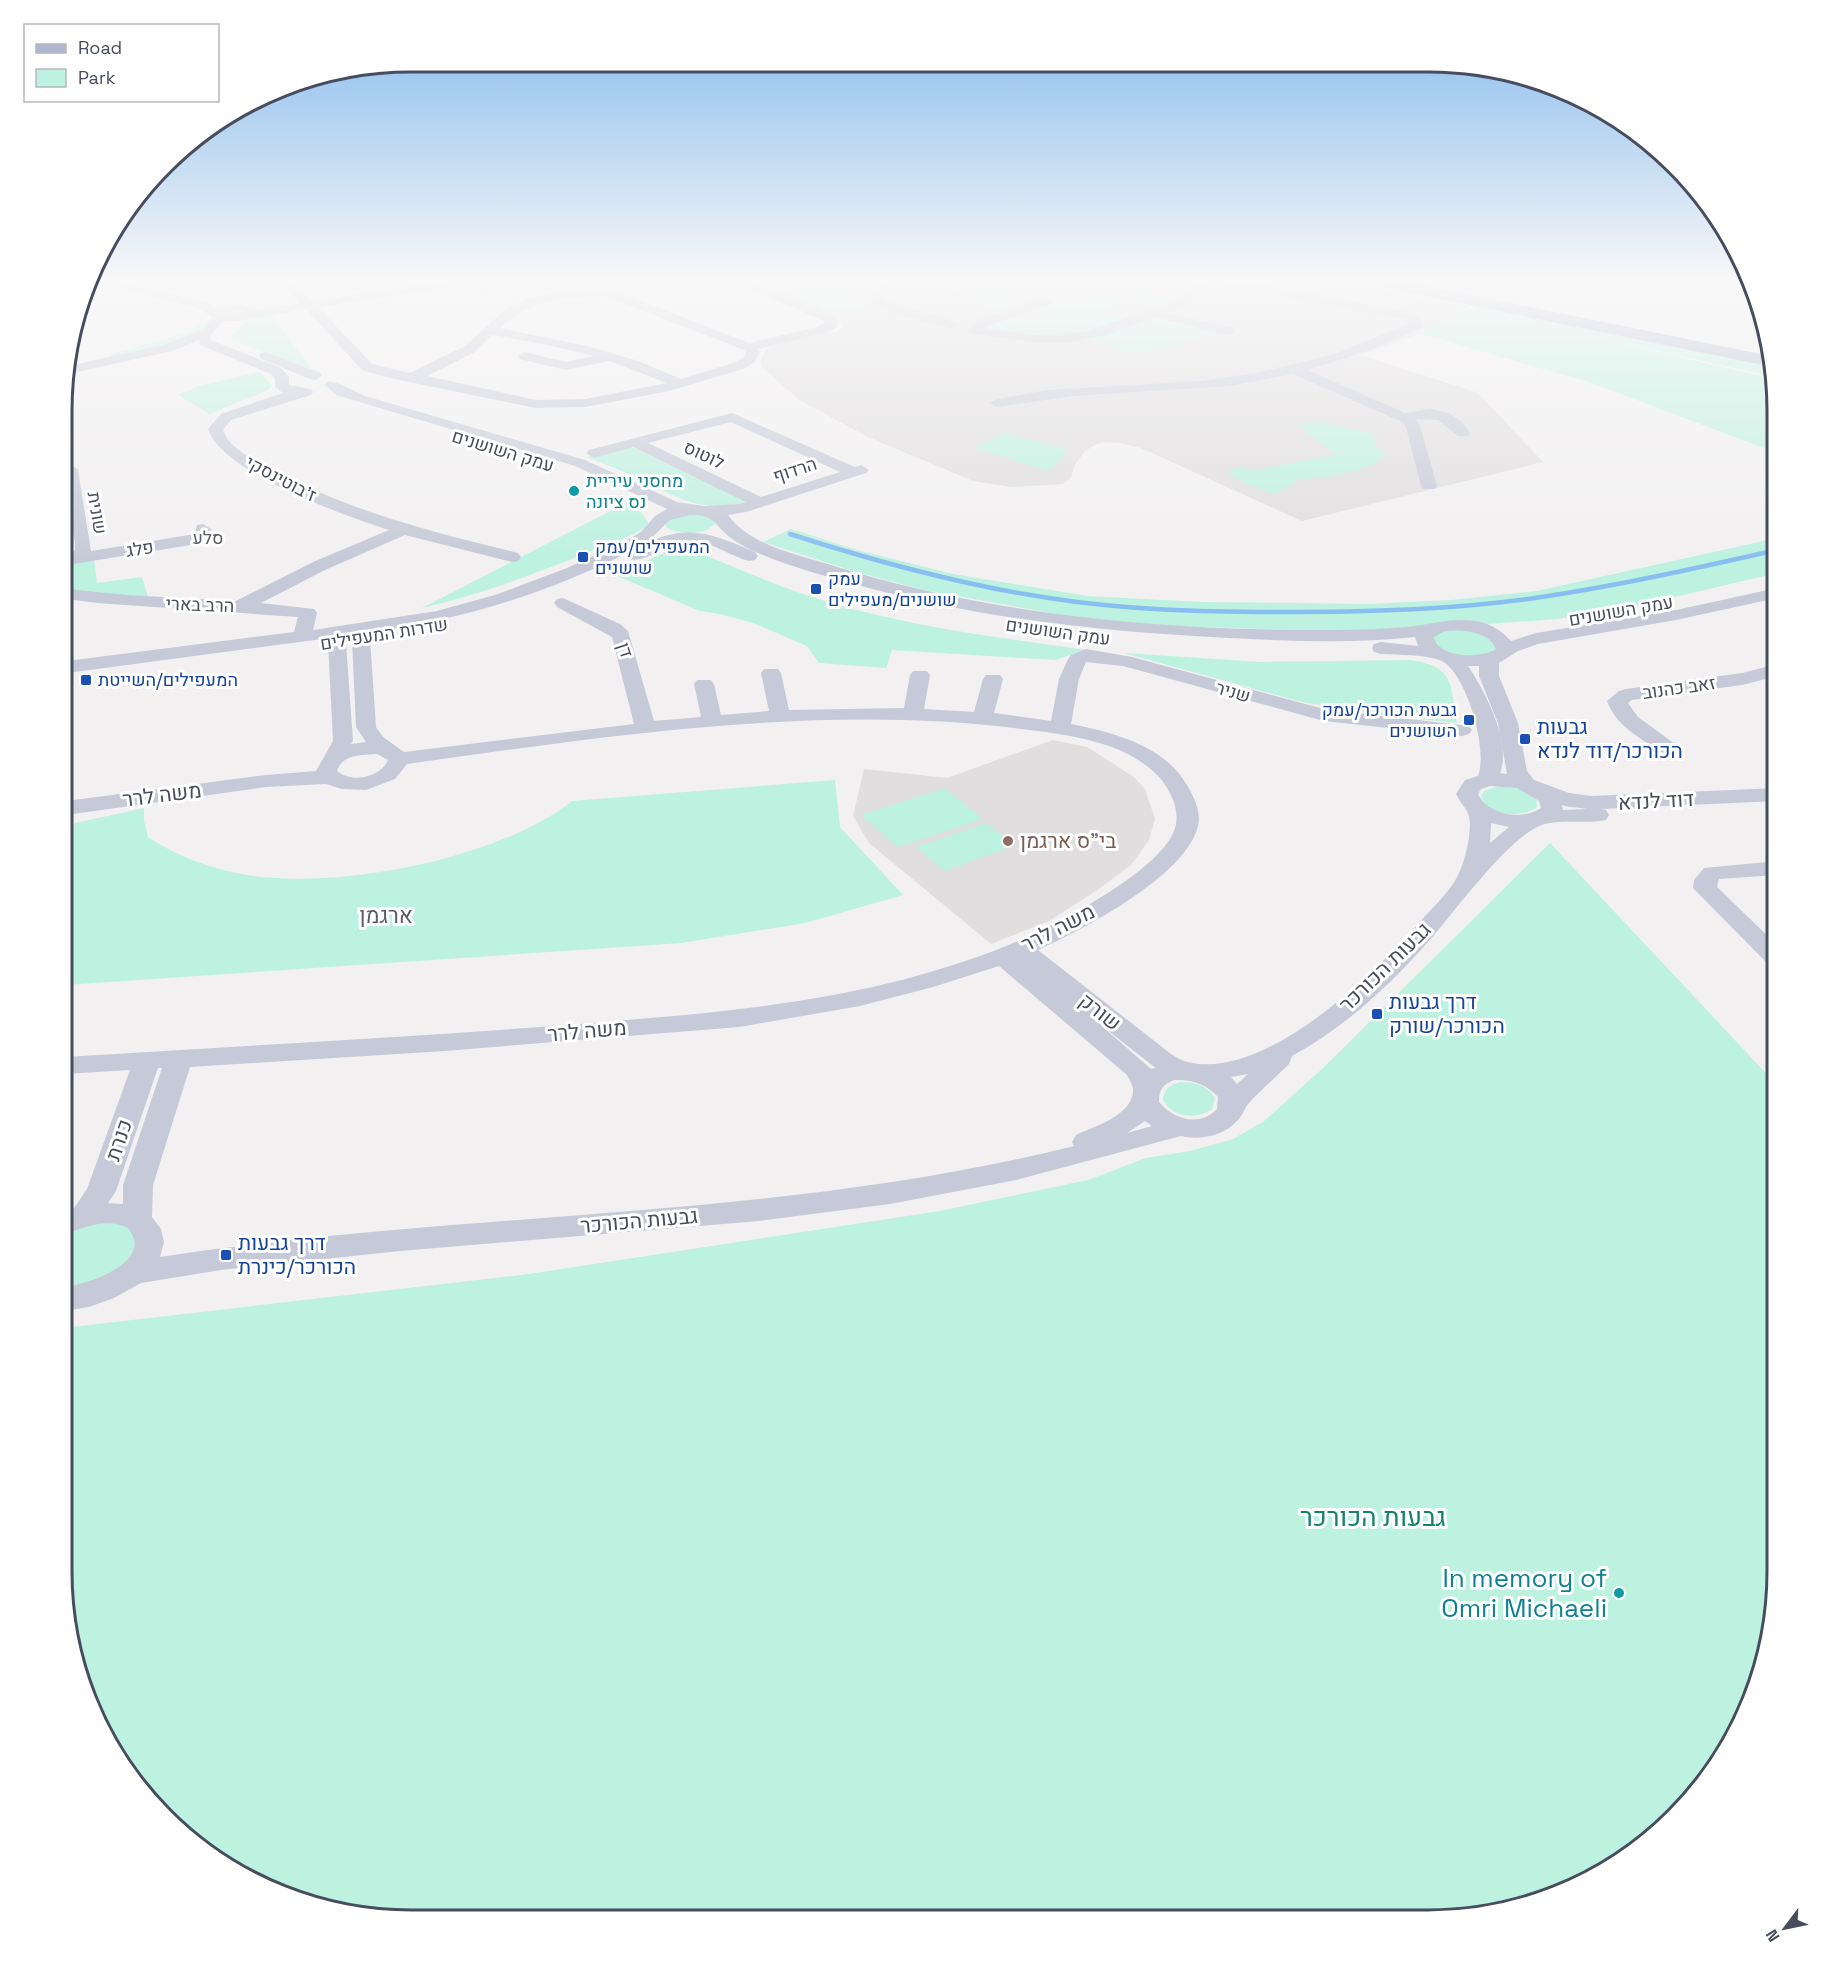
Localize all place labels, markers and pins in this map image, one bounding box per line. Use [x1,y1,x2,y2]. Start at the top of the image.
place label: מחסני עיריית נס ציונה [586,469,683,513]
marker: מחסני עיריית נס ציונה [567,484,581,498]
place label: המעפילים/עמק שושנים [595,535,710,579]
marker: המעפילים/עמק שושנים [576,550,590,564]
place label: עמק שושנים/מעפילים [828,567,957,611]
marker: עמק שושנים/מעפילים [809,582,823,596]
place label: המעפילים/השייטת [98,668,238,691]
marker: המעפילים/השייטת [79,673,93,687]
place label: גבעת הכורכר/עמק השושנים [1322,698,1457,742]
marker: גבעת הכורכר/עמק השושנים [1462,713,1476,727]
place label: גבעות הכורכר/דוד לנדא [1537,713,1683,764]
marker: גבעות הכורכר/דוד לנדא [1518,732,1532,746]
place label: בי"ס ארגמן [1020,827,1116,854]
marker: בי"ס ארגמן [1001,834,1015,848]
place label: דרך גבעות הכורכר/שורק [1389,988,1505,1039]
marker: דרך גבעות הכורכר/שורק [1370,1007,1384,1021]
place label: דרך גבעות הכורכר/כינרת [238,1229,356,1280]
marker: דרך גבעות הכורכר/כינרת [219,1248,233,1262]
place label: In memory of Omri Michaeli [1441,1561,1607,1625]
marker: In memory of Omri Michaeli [1612,1586,1626,1600]

